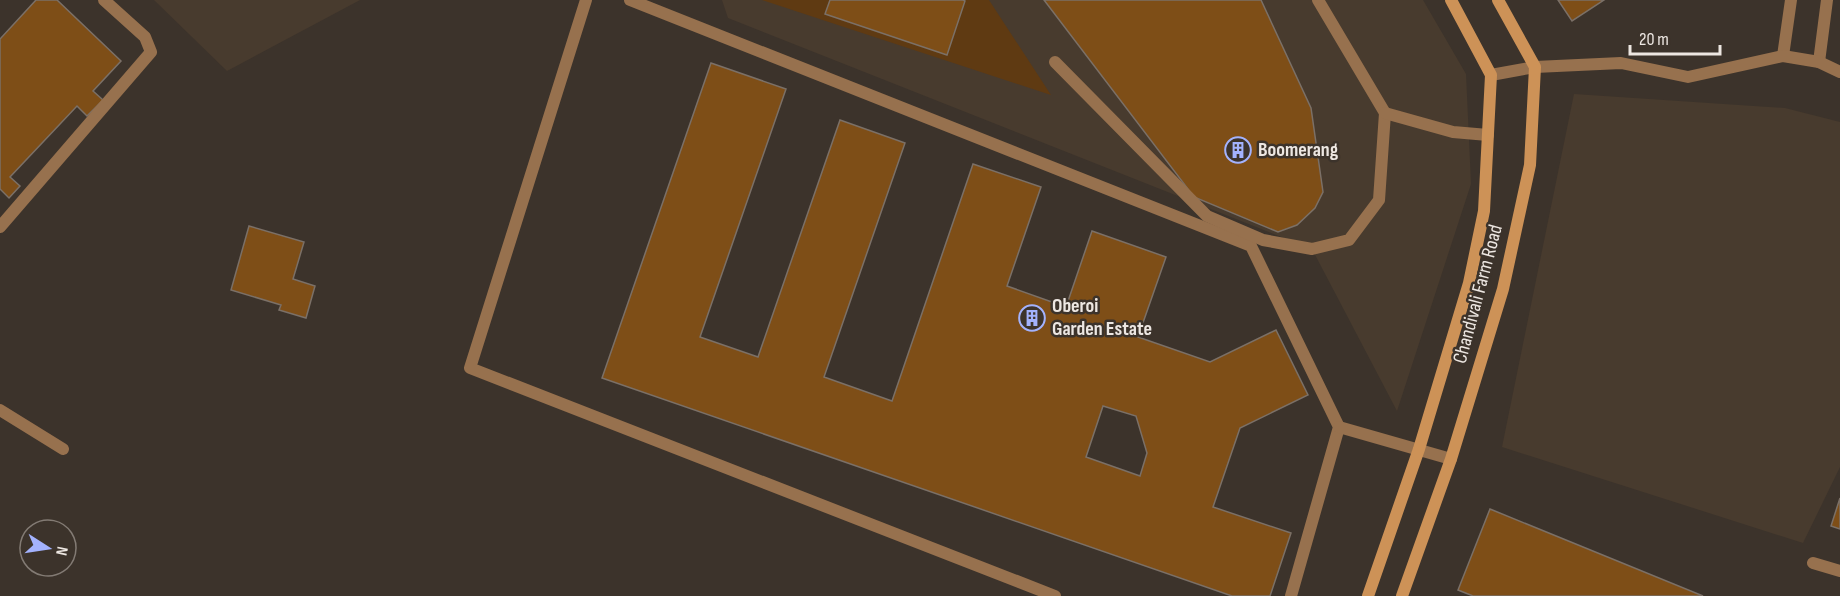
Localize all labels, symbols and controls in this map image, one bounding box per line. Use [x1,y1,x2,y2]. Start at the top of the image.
scale bar [1630,18,1720,56]
text: 20 m [1639,29,1669,50]
building icon: Boomerang [1223,135,1253,165]
place label: Boomerang [1258,138,1339,162]
street label: Chandivali Farm Road [1448,222,1508,366]
place label: Oberoi Garden Estate [1052,294,1152,341]
building icon: Oberoi Garden Estate [1017,303,1047,333]
north arrow [18,518,78,578]
text: N [51,545,71,557]

